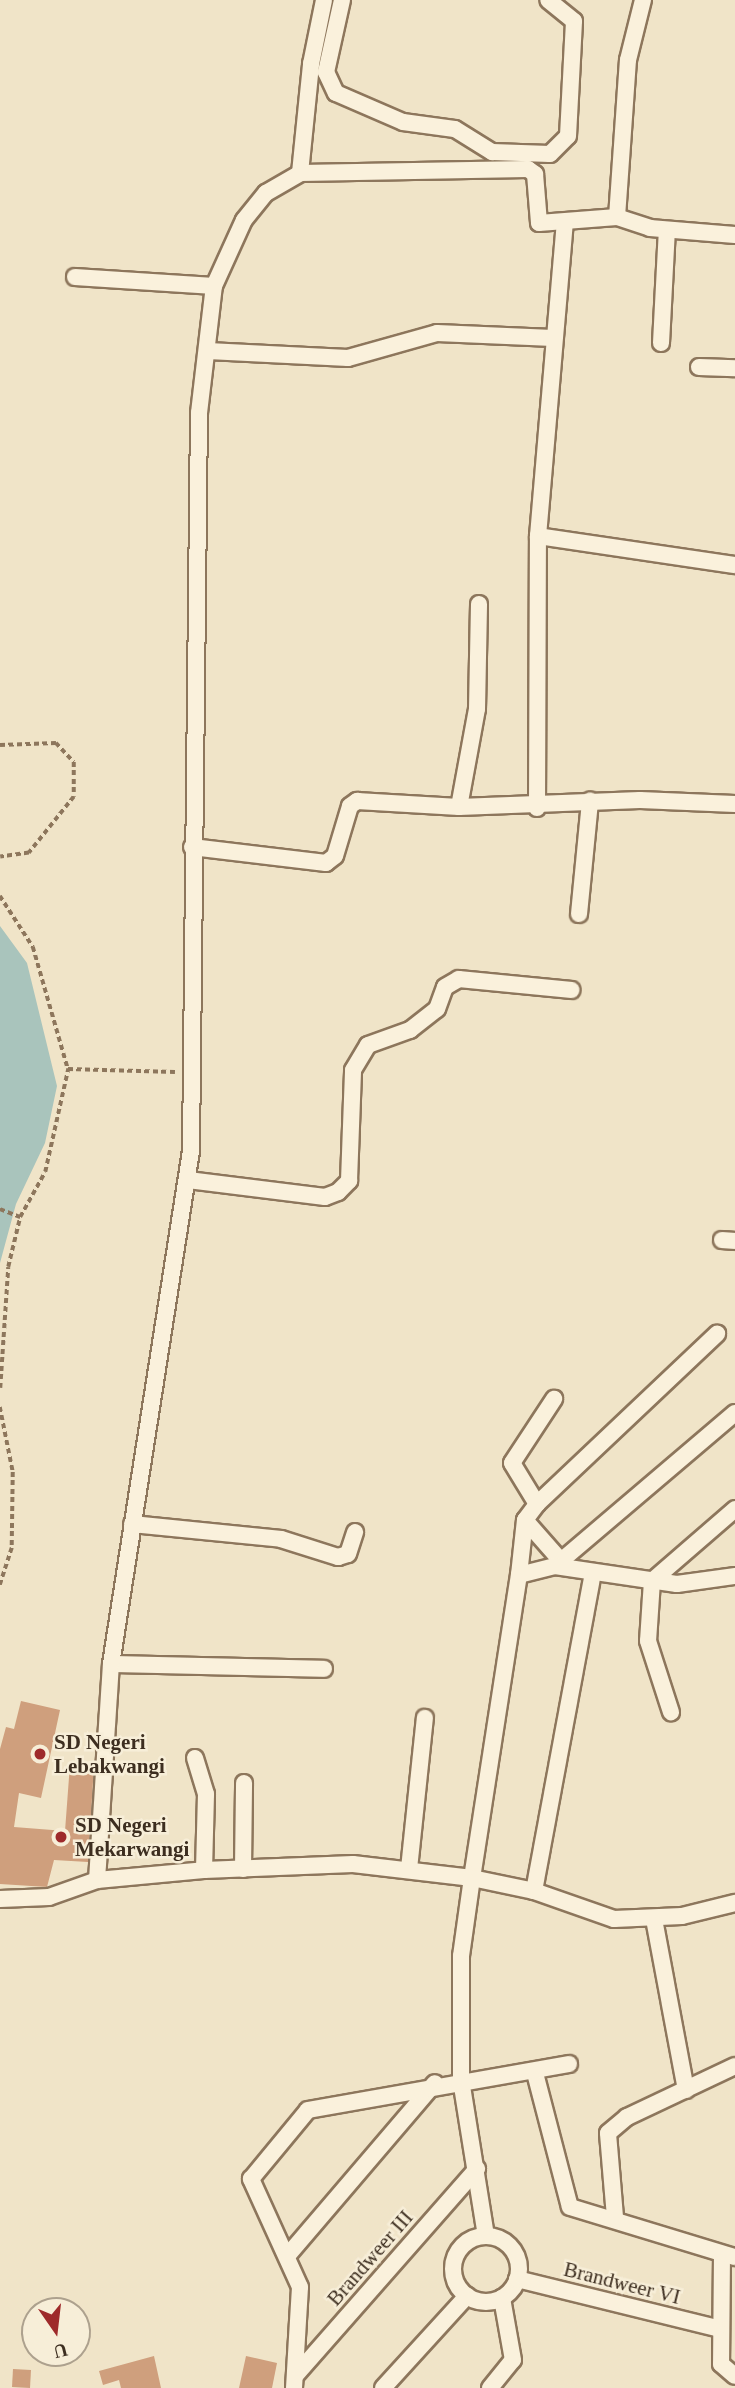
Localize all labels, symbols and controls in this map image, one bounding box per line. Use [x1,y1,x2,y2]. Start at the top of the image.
place label: SD Negeri Lebakwangi [54,1729,165,1779]
marker: SD Negeri Lebakwangi [32,1746,48,1762]
place label: SD Negeri Mekarwangi [75,1812,189,1862]
marker: SD Negeri Mekarwangi [53,1829,69,1845]
street label: Brandweer III [322,2205,418,2311]
street label: Brandweer VI [561,2256,683,2310]
north arrow [21,2297,91,2367]
text: U [52,2339,70,2363]

